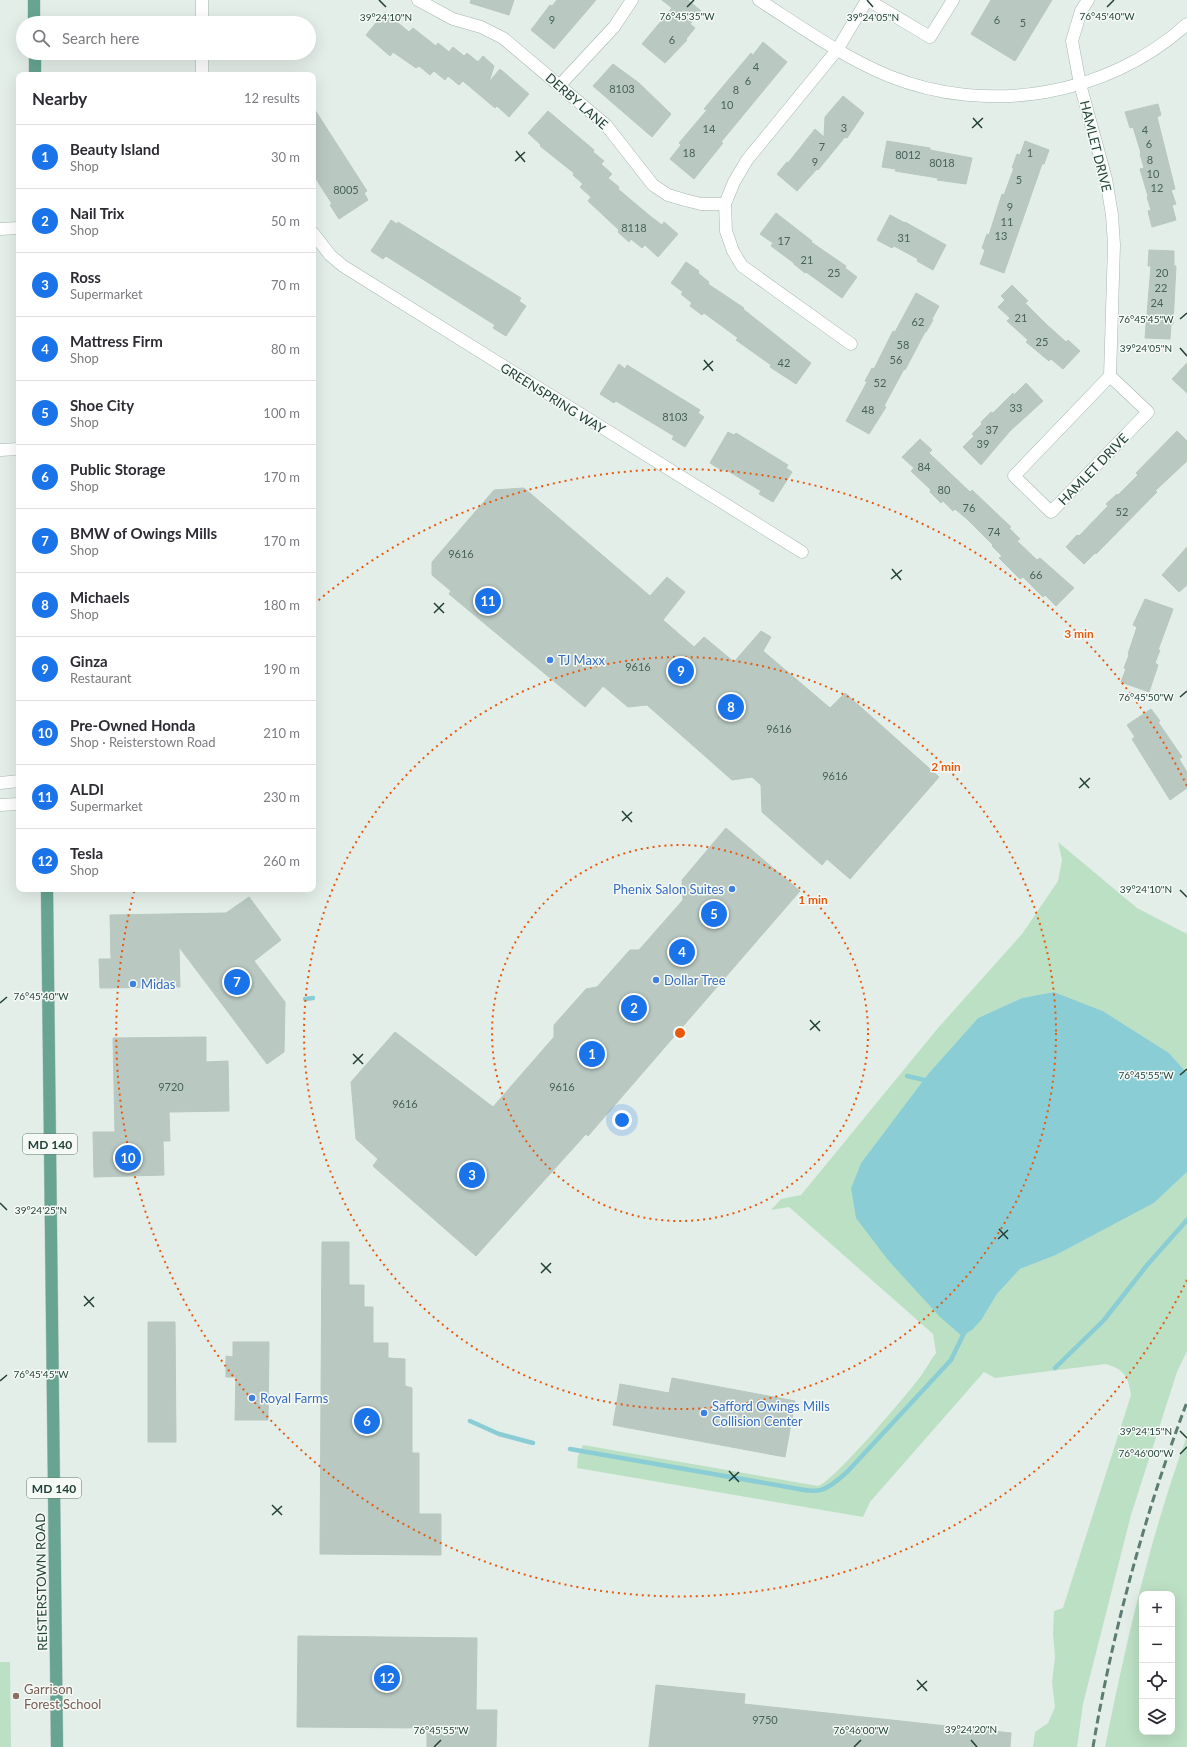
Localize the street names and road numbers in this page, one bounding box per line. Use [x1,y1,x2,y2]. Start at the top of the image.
street label: DERBY LANE [543,70,611,132]
street label: HAMLET DRIVE [1077,99,1115,193]
street label: GREENSPRING WAY [498,359,609,437]
street label: HAMLET DRIVE [1055,430,1131,508]
road number: MD 140 [23,1134,77,1154]
road number: MD 140 [27,1478,81,1498]
street label: REISTERSTOWN ROAD [32,1513,50,1651]

